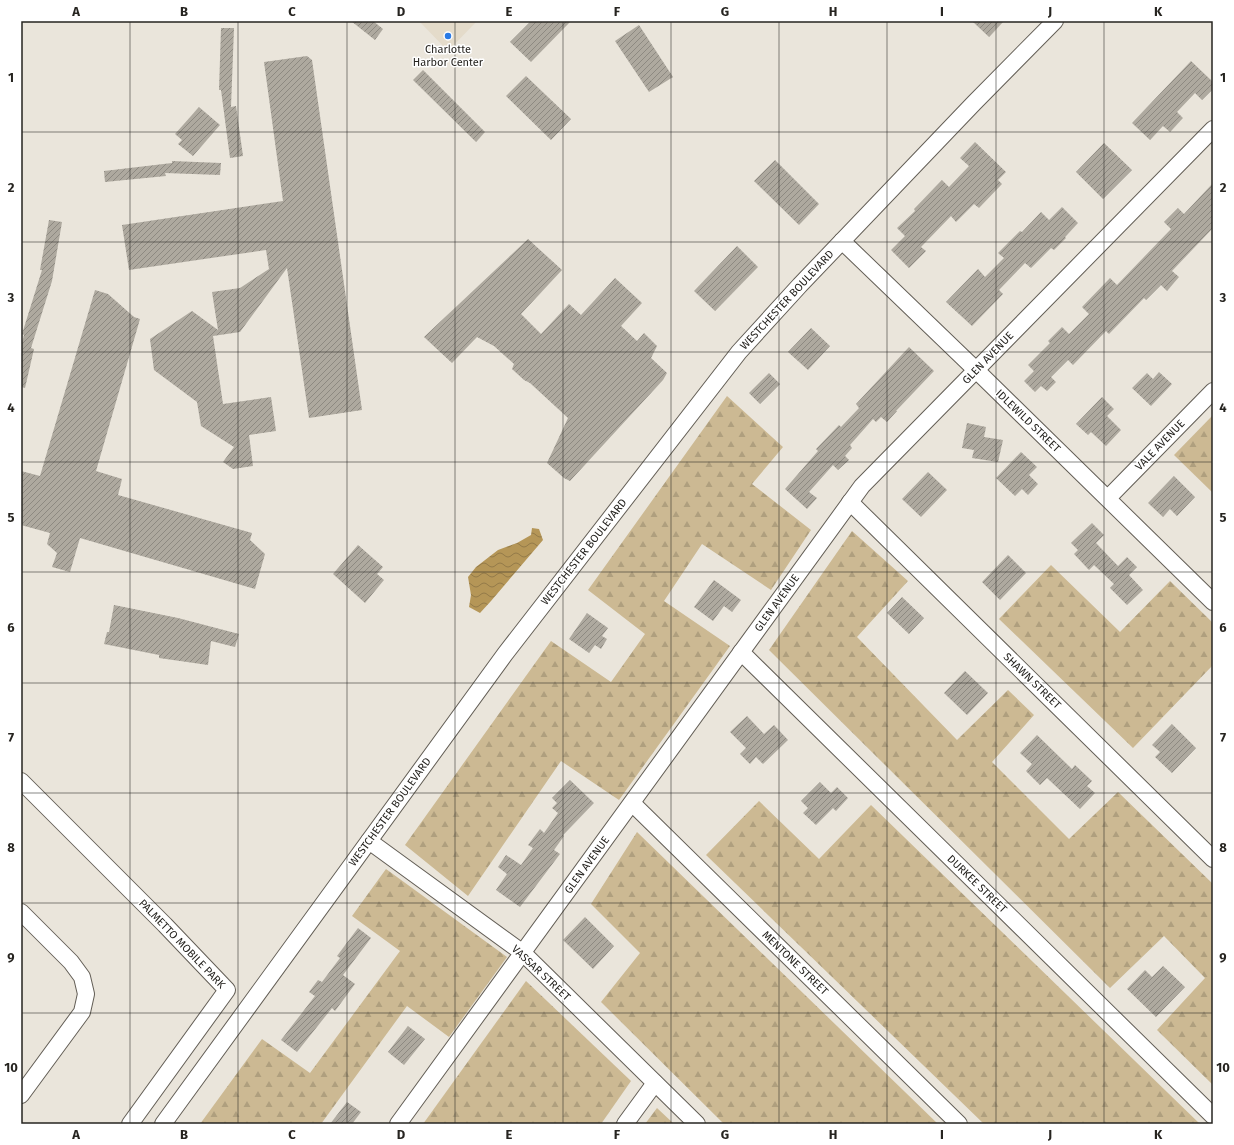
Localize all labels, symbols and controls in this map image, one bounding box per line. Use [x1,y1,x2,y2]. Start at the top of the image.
text: A [71,4,80,19]
text: B [180,4,188,19]
text: C [288,4,296,19]
text: D [397,4,406,19]
text: E [506,4,513,19]
text: F [614,4,621,19]
text: G [721,4,729,19]
text: H [829,4,837,19]
text: I [940,4,944,19]
text: J [1047,4,1052,19]
text: K [1154,4,1163,19]
marker: Charlotte Harbor Center [443,31,453,41]
place label: Charlotte Harbor Center [413,43,484,69]
text: 1 [8,70,14,85]
text: 1 [1220,70,1226,85]
text: 2 [8,180,15,195]
text: 2 [1220,180,1227,195]
street label: WESTCHESTER BOULEVARD [738,248,836,352]
text: 3 [7,290,15,305]
text: 3 [1219,290,1227,305]
street label: GLEN AVENUE [960,329,1016,387]
street label: IDLEWILD STREET [993,387,1063,455]
text: 4 [7,400,15,415]
text: 4 [1219,400,1227,415]
street label: VALE AVENUE [1133,417,1187,473]
street label: WESTCHESTER BOULEVARD [538,496,630,608]
text: 5 [8,510,15,525]
text: 5 [1220,510,1227,525]
street label: GLEN AVENUE [752,572,802,634]
text: 6 [7,620,15,635]
text: 6 [1219,620,1227,635]
street label: SHAWN STREET [1001,650,1064,712]
text: 7 [8,730,14,745]
text: 7 [1220,730,1226,745]
street label: WESTCHESTER BOULEVARD [346,755,434,869]
street label: GLEN AVENUE [562,834,612,896]
text: 8 [7,840,15,855]
text: 8 [1219,840,1227,855]
street label: DURKEE STREET [945,852,1010,916]
street label: PALMETTO MOBILE PARK [136,897,228,992]
street label: MENTONE STREET [759,928,831,998]
street label: VASSAR STREET [509,943,573,1004]
text: 9 [7,950,15,965]
text: 9 [1219,950,1227,965]
text: 10 [4,1060,18,1075]
text: 10 [1216,1060,1230,1075]
text: A [71,1127,80,1142]
text: B [180,1127,188,1142]
text: C [288,1127,296,1142]
text: D [397,1127,406,1142]
text: E [506,1127,513,1142]
text: F [614,1127,621,1142]
text: G [721,1127,729,1142]
text: H [829,1127,837,1142]
text: I [940,1127,944,1142]
text: J [1047,1127,1052,1142]
text: K [1154,1127,1163,1142]

